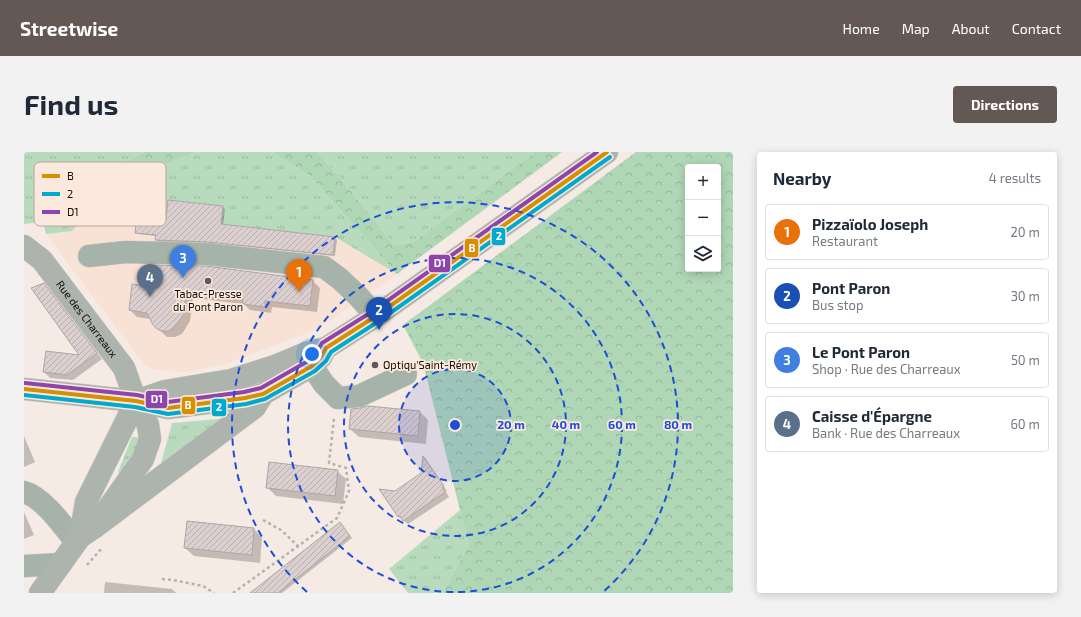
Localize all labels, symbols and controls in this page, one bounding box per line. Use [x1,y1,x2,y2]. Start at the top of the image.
text: Streetwise [20,17,118,40]
text: Home [843,20,880,37]
text: Map [902,20,930,37]
text: About [952,20,990,37]
text: Contact [1012,20,1061,37]
button: Directions [953,86,1057,123]
text: Find us [24,87,118,121]
legend [34,162,166,226]
map controls [685,164,721,272]
button: + [685,164,721,200]
text: Nearby [773,168,831,188]
text: B [67,169,74,182]
text: 4 results [989,170,1041,186]
text: 2 [67,187,73,200]
button: − [685,200,721,236]
text: D1 [67,205,79,218]
text: Pizzaïolo Joseph [812,215,928,233]
text: 1 [784,224,790,240]
text: 20 m [1011,224,1040,240]
line badge: 2 [491,227,506,246]
text: 2 [496,229,502,242]
text: Restaurant [812,233,878,249]
button: layers [685,236,721,272]
line badge: B [464,238,479,258]
text: B [468,241,476,254]
pin: 3 [170,245,196,278]
line badge: D1 [428,254,451,273]
text: D1 [434,256,446,269]
pin: 1 [286,259,312,292]
pin: 4 [137,264,163,297]
marker: Tabac-Presse du Pont Paron [203,276,213,286]
street label: Rue des Charreaux [54,278,121,360]
text: Pont Paron [812,279,890,297]
place label: Tabac-Presse du Pont Paron [173,287,243,313]
text: 2 [783,288,791,304]
text: 30 m [1011,288,1040,304]
pin: 2 [366,297,392,330]
text: Bus stop [812,297,863,313]
text: Le Pont Paron [812,343,910,361]
your location [302,344,322,364]
text: 3 [783,352,791,368]
text: 50 m [1011,352,1040,368]
place label: Optiqu'Saint-Rémy [383,358,477,371]
marker: Optiqu'Saint-Rémy [370,360,380,370]
text: Shop · Rue des Charreaux [812,361,961,377]
line badge: D1 [145,390,168,409]
text: D1 [151,392,163,405]
line badge: B [181,396,196,415]
text: B [184,398,192,411]
line badge: 2 [211,398,227,417]
text: 2 [216,400,222,413]
text: Caisse d'Épargne [812,407,932,425]
text: 4 [783,416,791,432]
text: 60 m [1010,416,1040,432]
text: 20 m [497,417,525,431]
text: 40 m [552,417,580,431]
text: 60 m [608,417,636,431]
text: 80 m [664,417,692,431]
centre of rings [448,418,462,432]
text: Bank · Rue des Charreaux [812,425,960,441]

